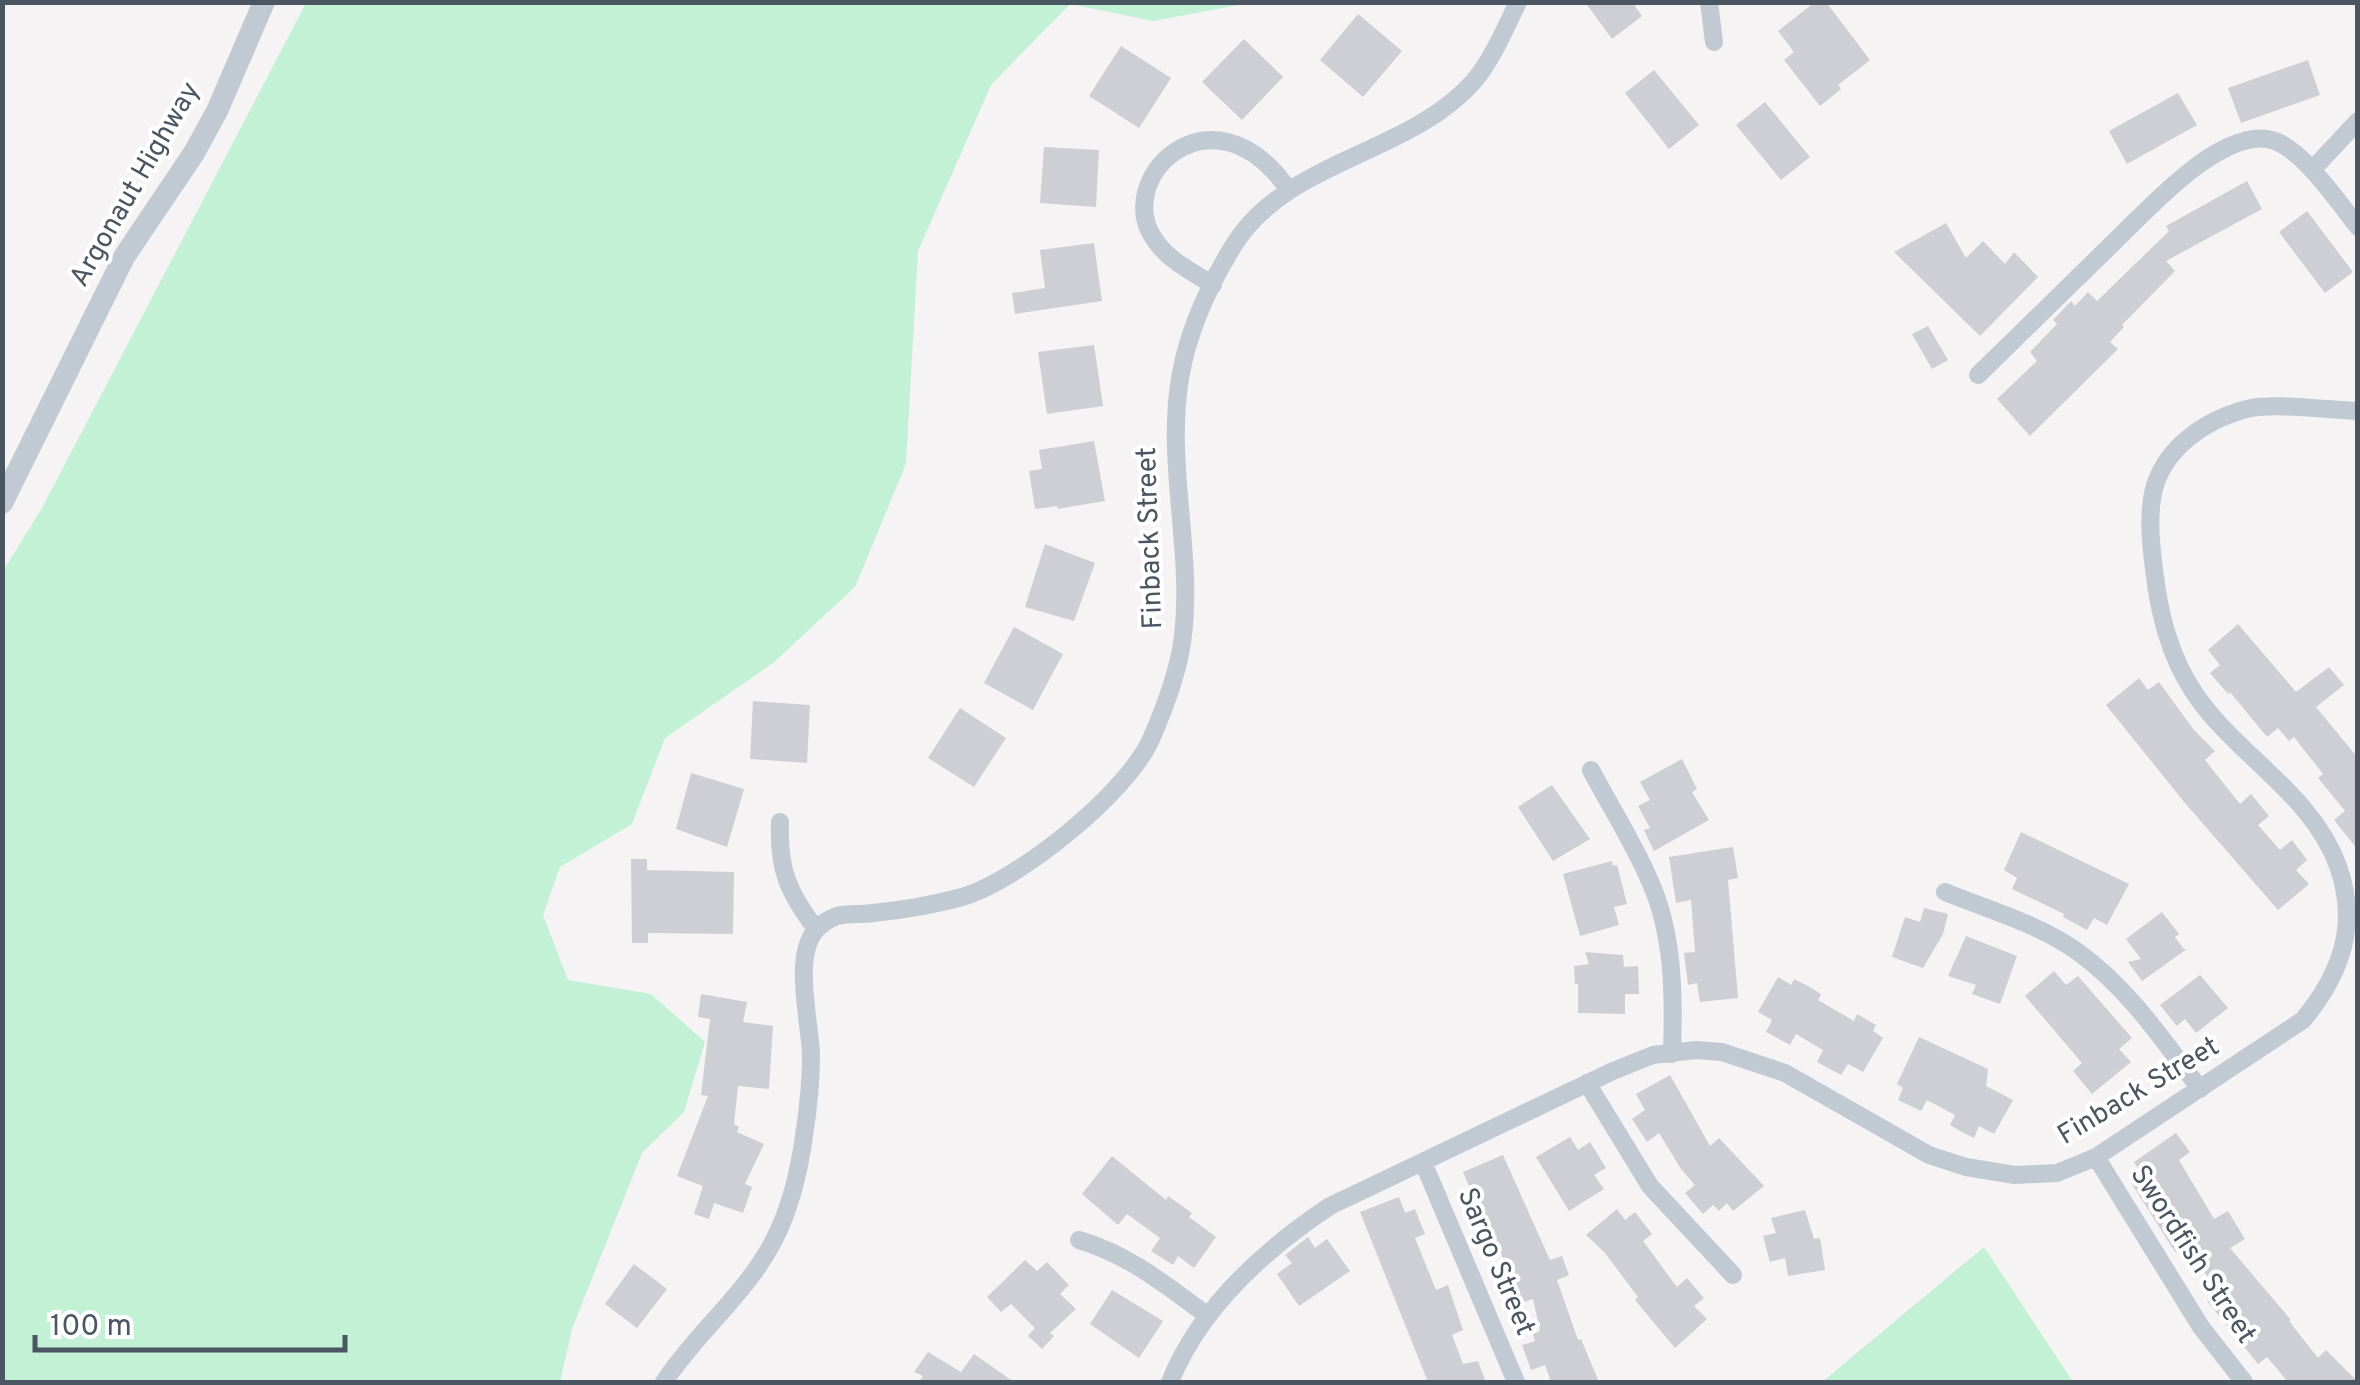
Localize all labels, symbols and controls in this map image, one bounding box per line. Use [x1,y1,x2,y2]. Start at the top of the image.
street label: Argonaut Highway [63,76,209,294]
street label: Finback Street [1130,446,1172,630]
street label: Finback Street [2052,1030,2226,1154]
street label: Swordfish Street [2121,1159,2263,1351]
street label: Sargo Street [1448,1183,1542,1341]
scale bar [35,1290,345,1352]
text: 100 m [50,1309,132,1346]

